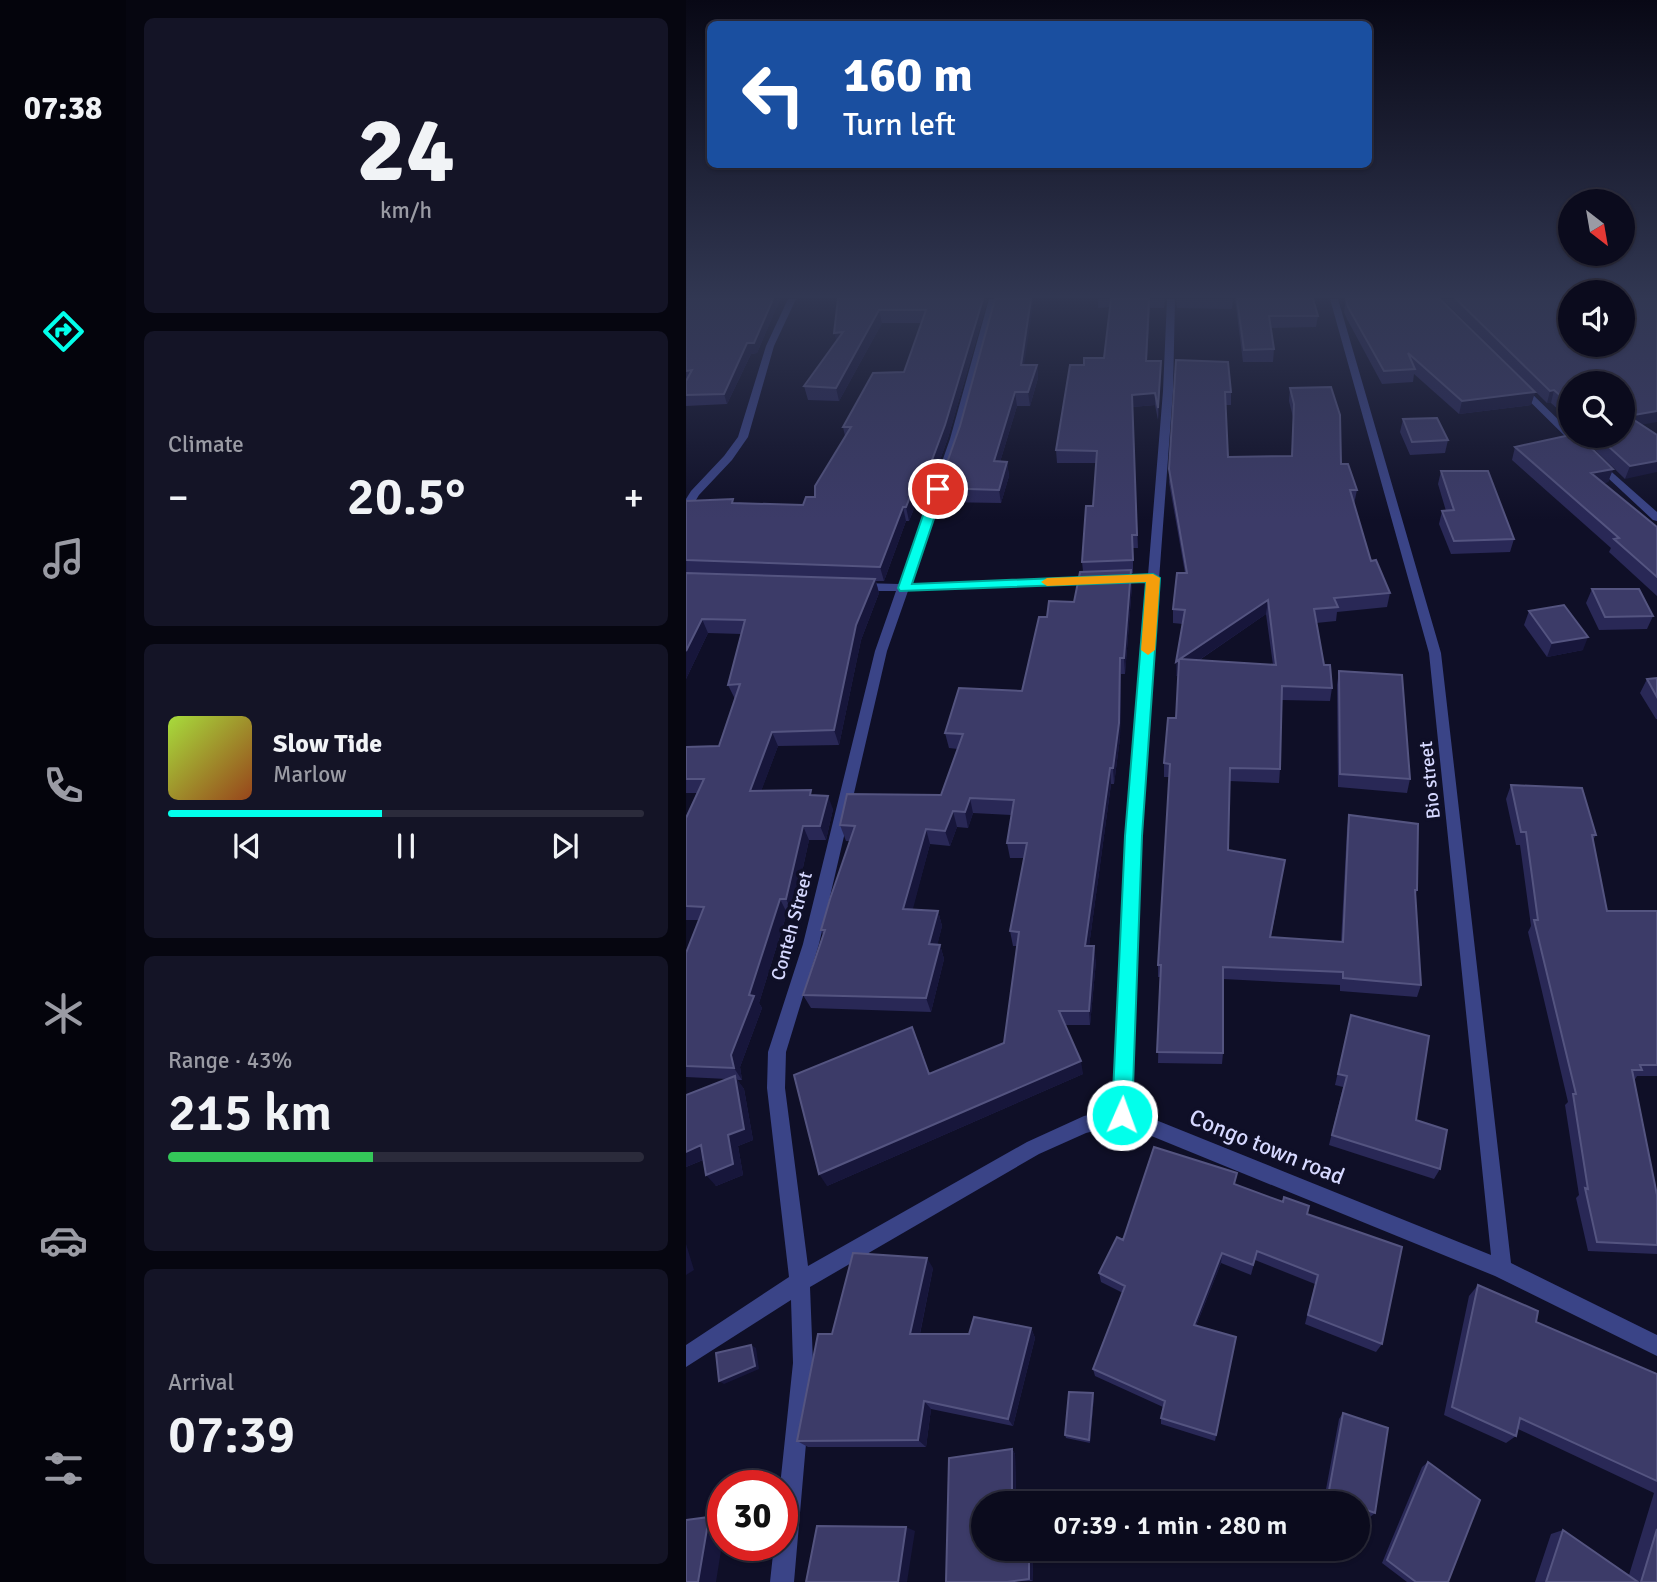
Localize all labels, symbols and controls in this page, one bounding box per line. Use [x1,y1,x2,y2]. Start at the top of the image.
text: 160 m [843,45,973,105]
icon: left [728,49,819,140]
text: 07:38 [24,89,102,128]
text: 24 [357,94,455,207]
text: Turn left [843,105,956,144]
north arrow [1558,189,1634,266]
map controls [1558,189,1635,448]
text: km/h [380,196,432,225]
button: sound [1558,280,1635,357]
icon: directions [39,307,88,356]
button: search [1558,371,1635,448]
text: Climate [168,430,244,459]
pin [908,459,968,519]
text: 20.5° [347,465,465,529]
icon: arrive [919,470,957,508]
text: − [168,474,189,521]
text: + [623,474,644,521]
icon: music [39,534,88,583]
text: Slow Tide [273,728,382,760]
street label: Bio street [1414,740,1446,820]
text: Marlow [273,760,347,789]
icon: phone [39,761,88,810]
icon: previous [228,827,266,865]
icon: pause [387,827,425,865]
icon: next [546,827,584,865]
street label: Conteh Street [766,869,818,983]
icon: climate [39,989,88,1038]
text: Range · 43% [168,1046,292,1075]
position arrow [1085,1078,1159,1152]
text: 215 km [168,1081,332,1145]
street label: Congo town road [1185,1103,1349,1191]
icon: car [39,1216,88,1265]
text: Arrival [168,1368,234,1397]
text: 07:39 [168,1403,295,1467]
icon: filters [39,1444,88,1493]
speed limit sign: 30 [707,1470,798,1561]
text: 07:39 · 1 min · 280 m [1054,1510,1287,1542]

